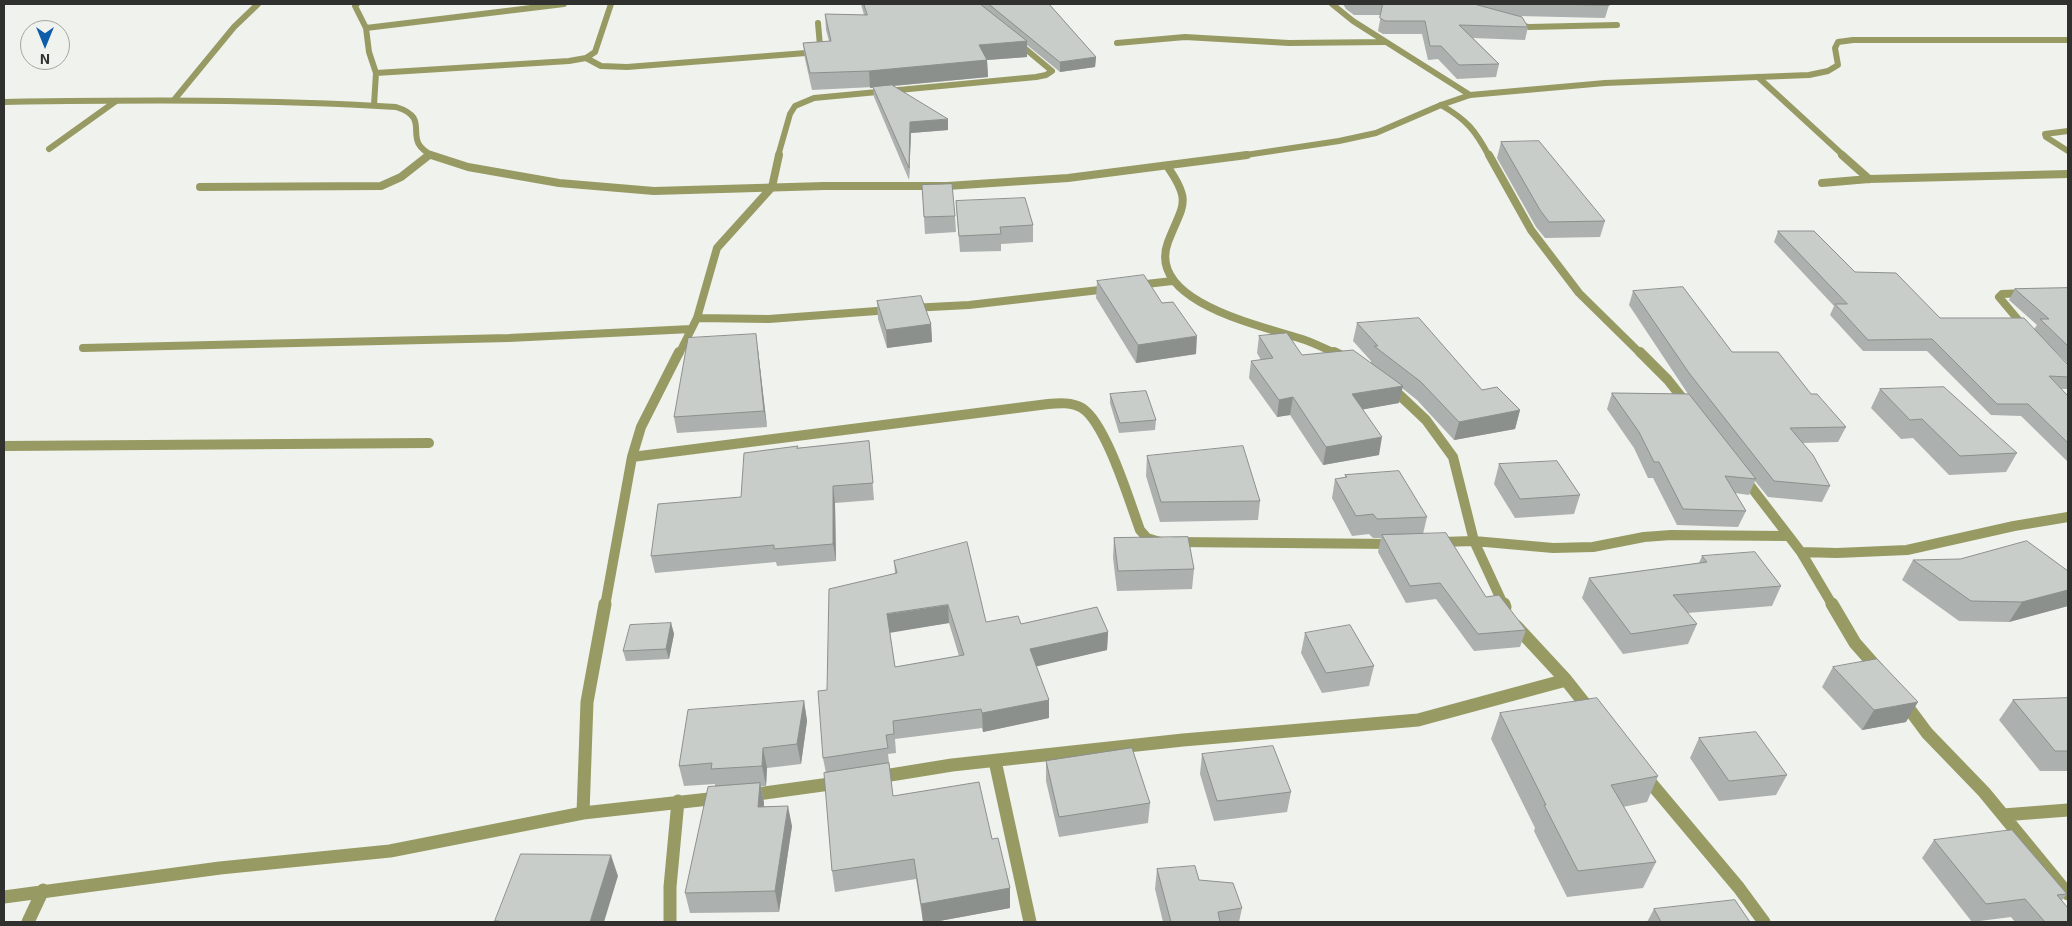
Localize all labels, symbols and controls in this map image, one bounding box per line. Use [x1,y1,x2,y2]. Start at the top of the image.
north arrow [20,20,70,70]
text: N [40,51,50,68]

